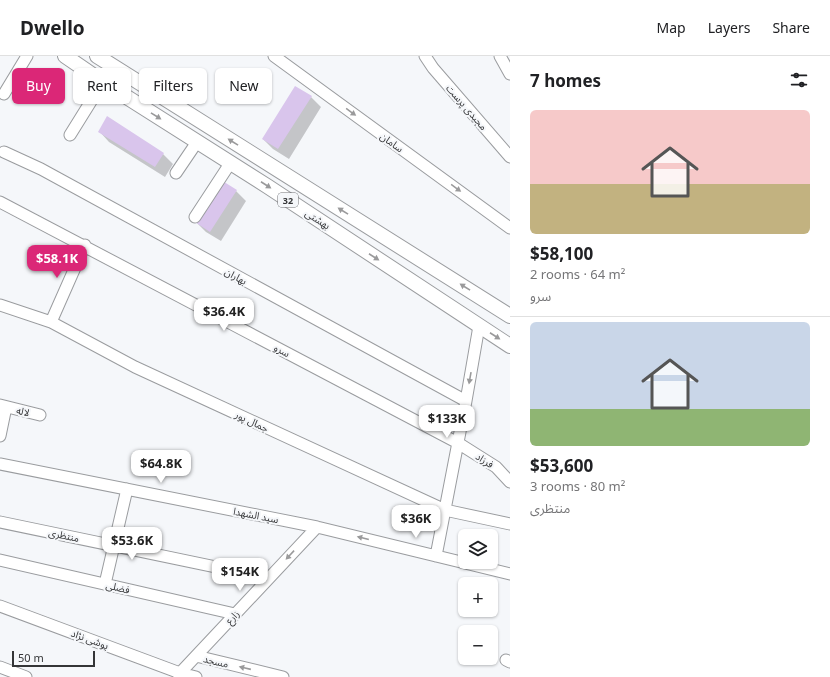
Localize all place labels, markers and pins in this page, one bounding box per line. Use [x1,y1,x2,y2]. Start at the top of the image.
pin: $58.1K [24,245,90,279]
pin: $36.4K [191,298,257,332]
pin: $133K [419,405,475,439]
pin: $64.8K [128,450,194,484]
pin: $36K [392,505,440,539]
pin: $53.6K [99,527,165,561]
pin: $154K [212,558,268,592]

